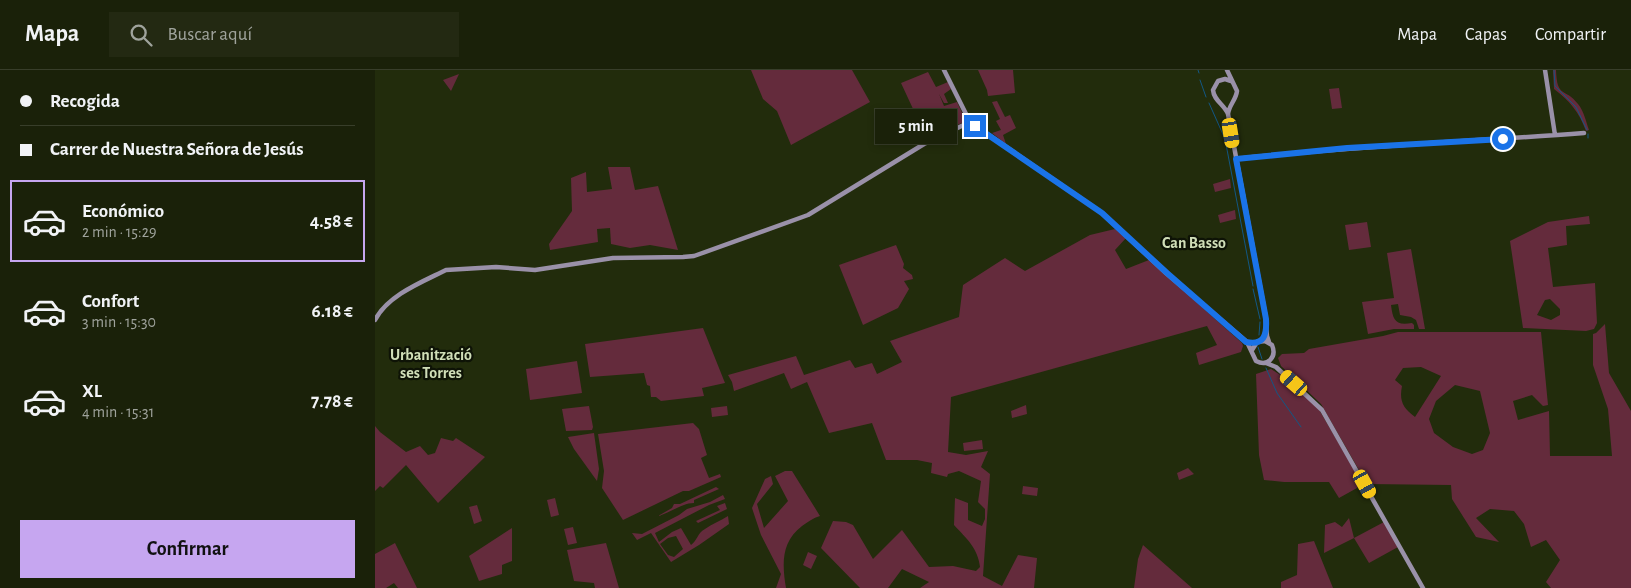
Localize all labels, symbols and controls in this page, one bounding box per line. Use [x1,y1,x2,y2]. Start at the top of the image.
search box [109,12,459,57]
icon: search [127,21,155,49]
text: Mapa [25,22,79,46]
text: Buscar aquí [167,25,252,44]
text: Mapa [1397,26,1437,44]
text: Capas [1465,26,1507,44]
text: Compartir [1535,26,1606,44]
text: Recogida [50,92,120,111]
callout: 5 min [875,108,957,144]
route end [964,115,986,137]
car [1221,117,1240,149]
text: 5 min [899,118,933,134]
route start [1492,128,1514,150]
text: Carrer de Nuestra Señora de Jesús [50,140,304,159]
icon: car [22,199,67,244]
text: Económico [82,202,164,221]
text: 4.58 € [310,212,353,231]
text: 2 min · 15:29 [82,224,156,240]
district label: Can Basso [1162,235,1226,251]
icon: car [22,289,67,334]
text: Confort [82,292,139,311]
text: 6.18 € [312,302,353,321]
text: 3 min · 15:30 [82,314,156,330]
district label: Urbanització ses Torres [390,347,472,381]
car [1277,367,1310,399]
icon: car [22,379,67,424]
text: XL [82,382,102,401]
text: 7.78 € [311,392,353,411]
text: 4 min · 15:31 [82,404,154,420]
car [1351,467,1378,501]
button: Confirmar [20,520,355,578]

